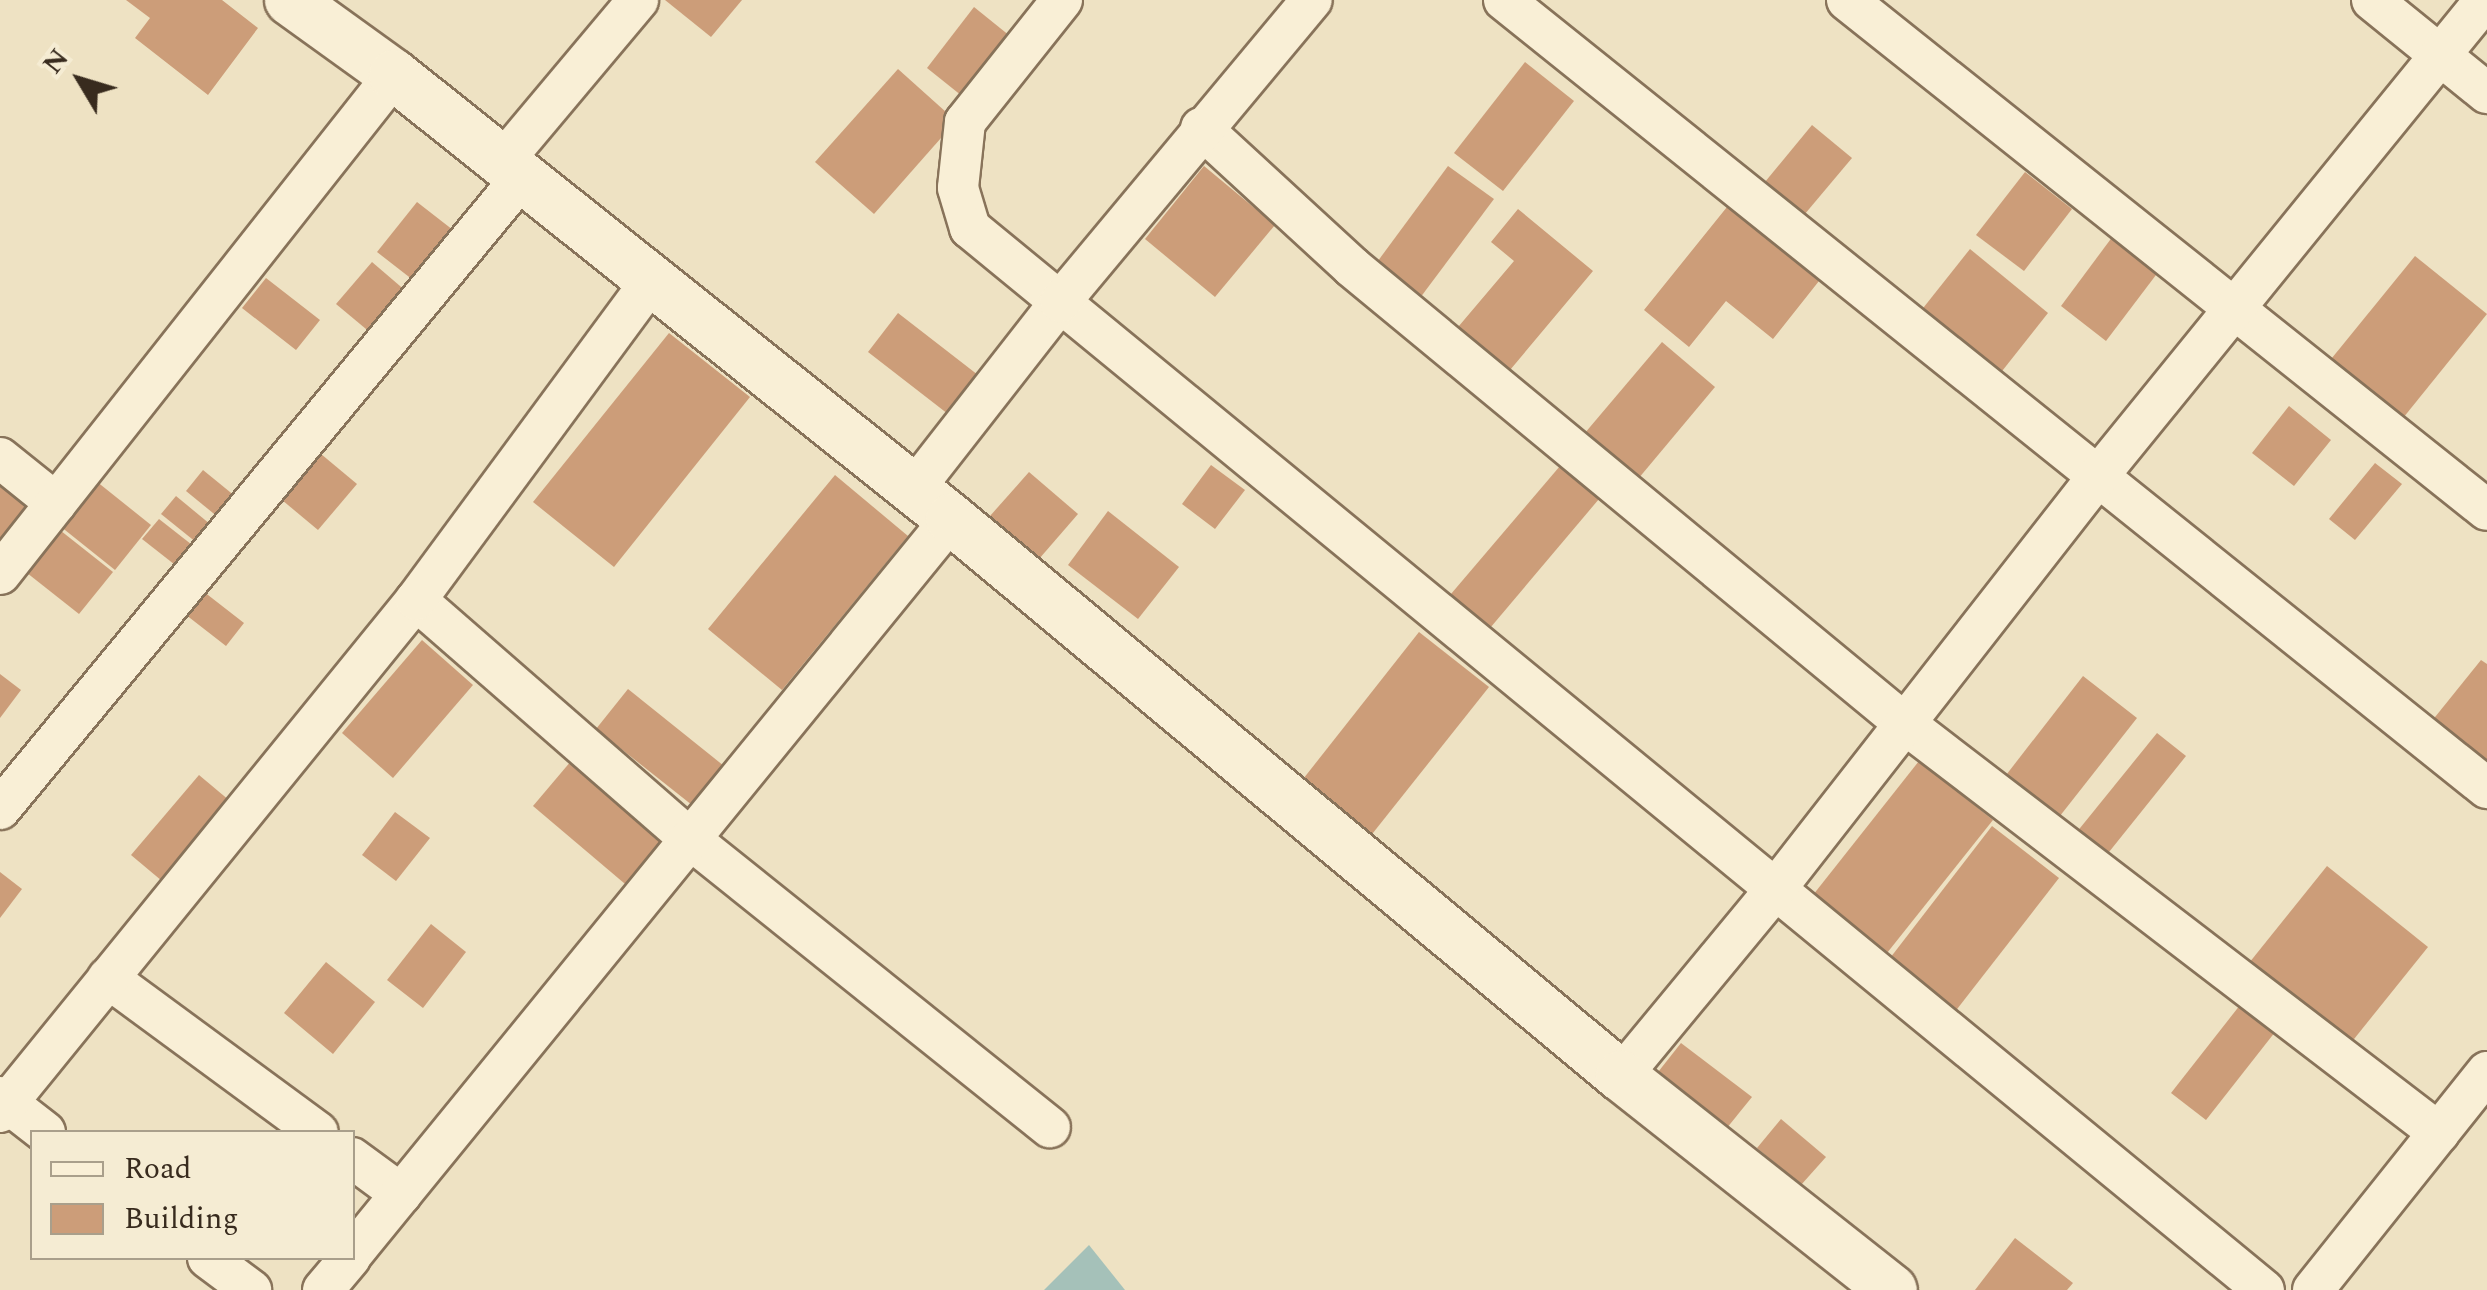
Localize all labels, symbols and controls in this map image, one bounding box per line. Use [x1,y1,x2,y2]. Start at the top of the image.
north arrow [30,30,130,130]
text: N [32,39,80,83]
legend [30,1130,355,1260]
text: Road [124,1146,192,1192]
text: Building [124,1196,239,1242]

